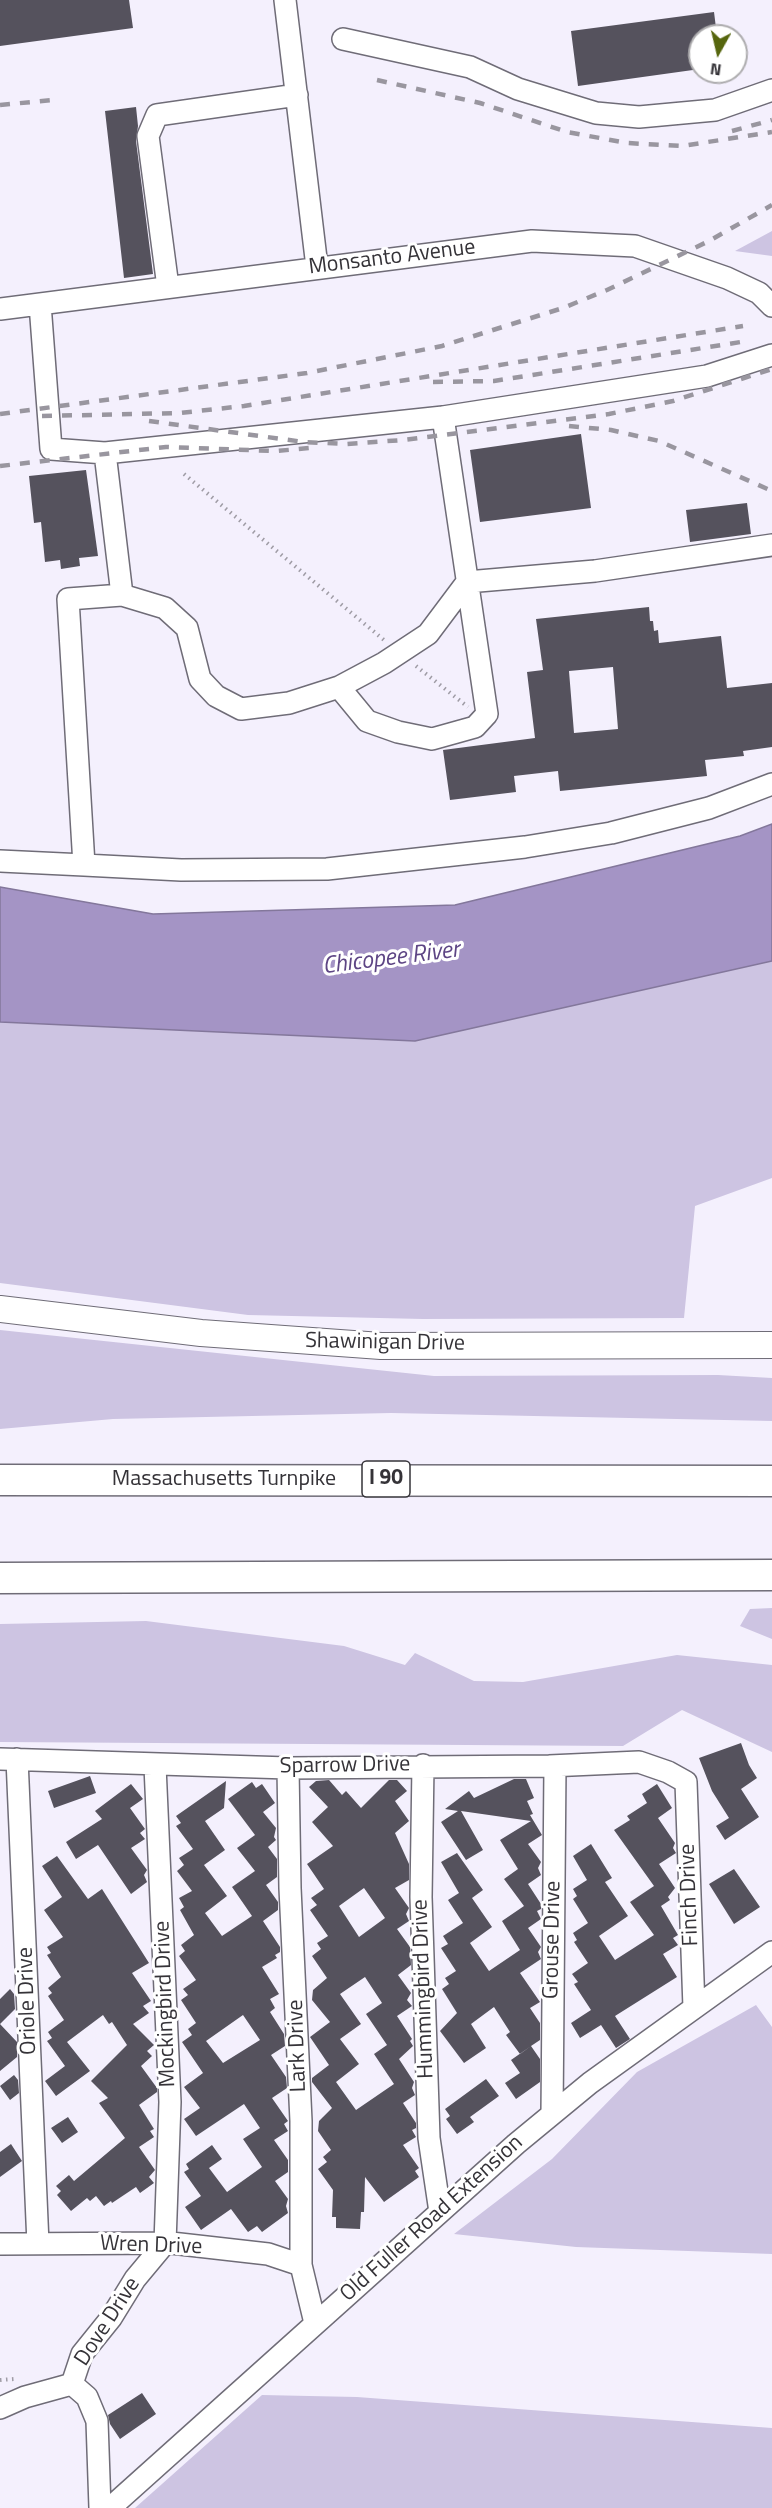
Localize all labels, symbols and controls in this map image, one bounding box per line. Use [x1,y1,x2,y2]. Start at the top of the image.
north arrow [688,24,748,84]
text: N [709,57,723,82]
street label: Monsanto Avenue [307,235,477,281]
water label: Chicopee River [321,936,461,982]
street label: Shawinigan Drive [305,1328,465,1358]
road number: I 90 [362,1461,410,1497]
street label: Massachusetts Turnpike [112,1467,336,1493]
street label: Sparrow Drive [279,1752,411,1780]
street label: Finch Drive [675,1843,705,1947]
street label: Grouse Drive [539,1881,567,1999]
street label: Hummingbird Drive [408,1899,440,2079]
street label: Mockingbird Drive [150,1920,182,2088]
street label: Oriole Drive [13,1947,43,2055]
street label: Lark Drive [283,1999,313,2093]
street label: Old Fuller Road Extension [335,2130,529,2308]
street label: Wren Drive [99,2231,203,2261]
street label: Dove Drive [70,2273,146,2371]

